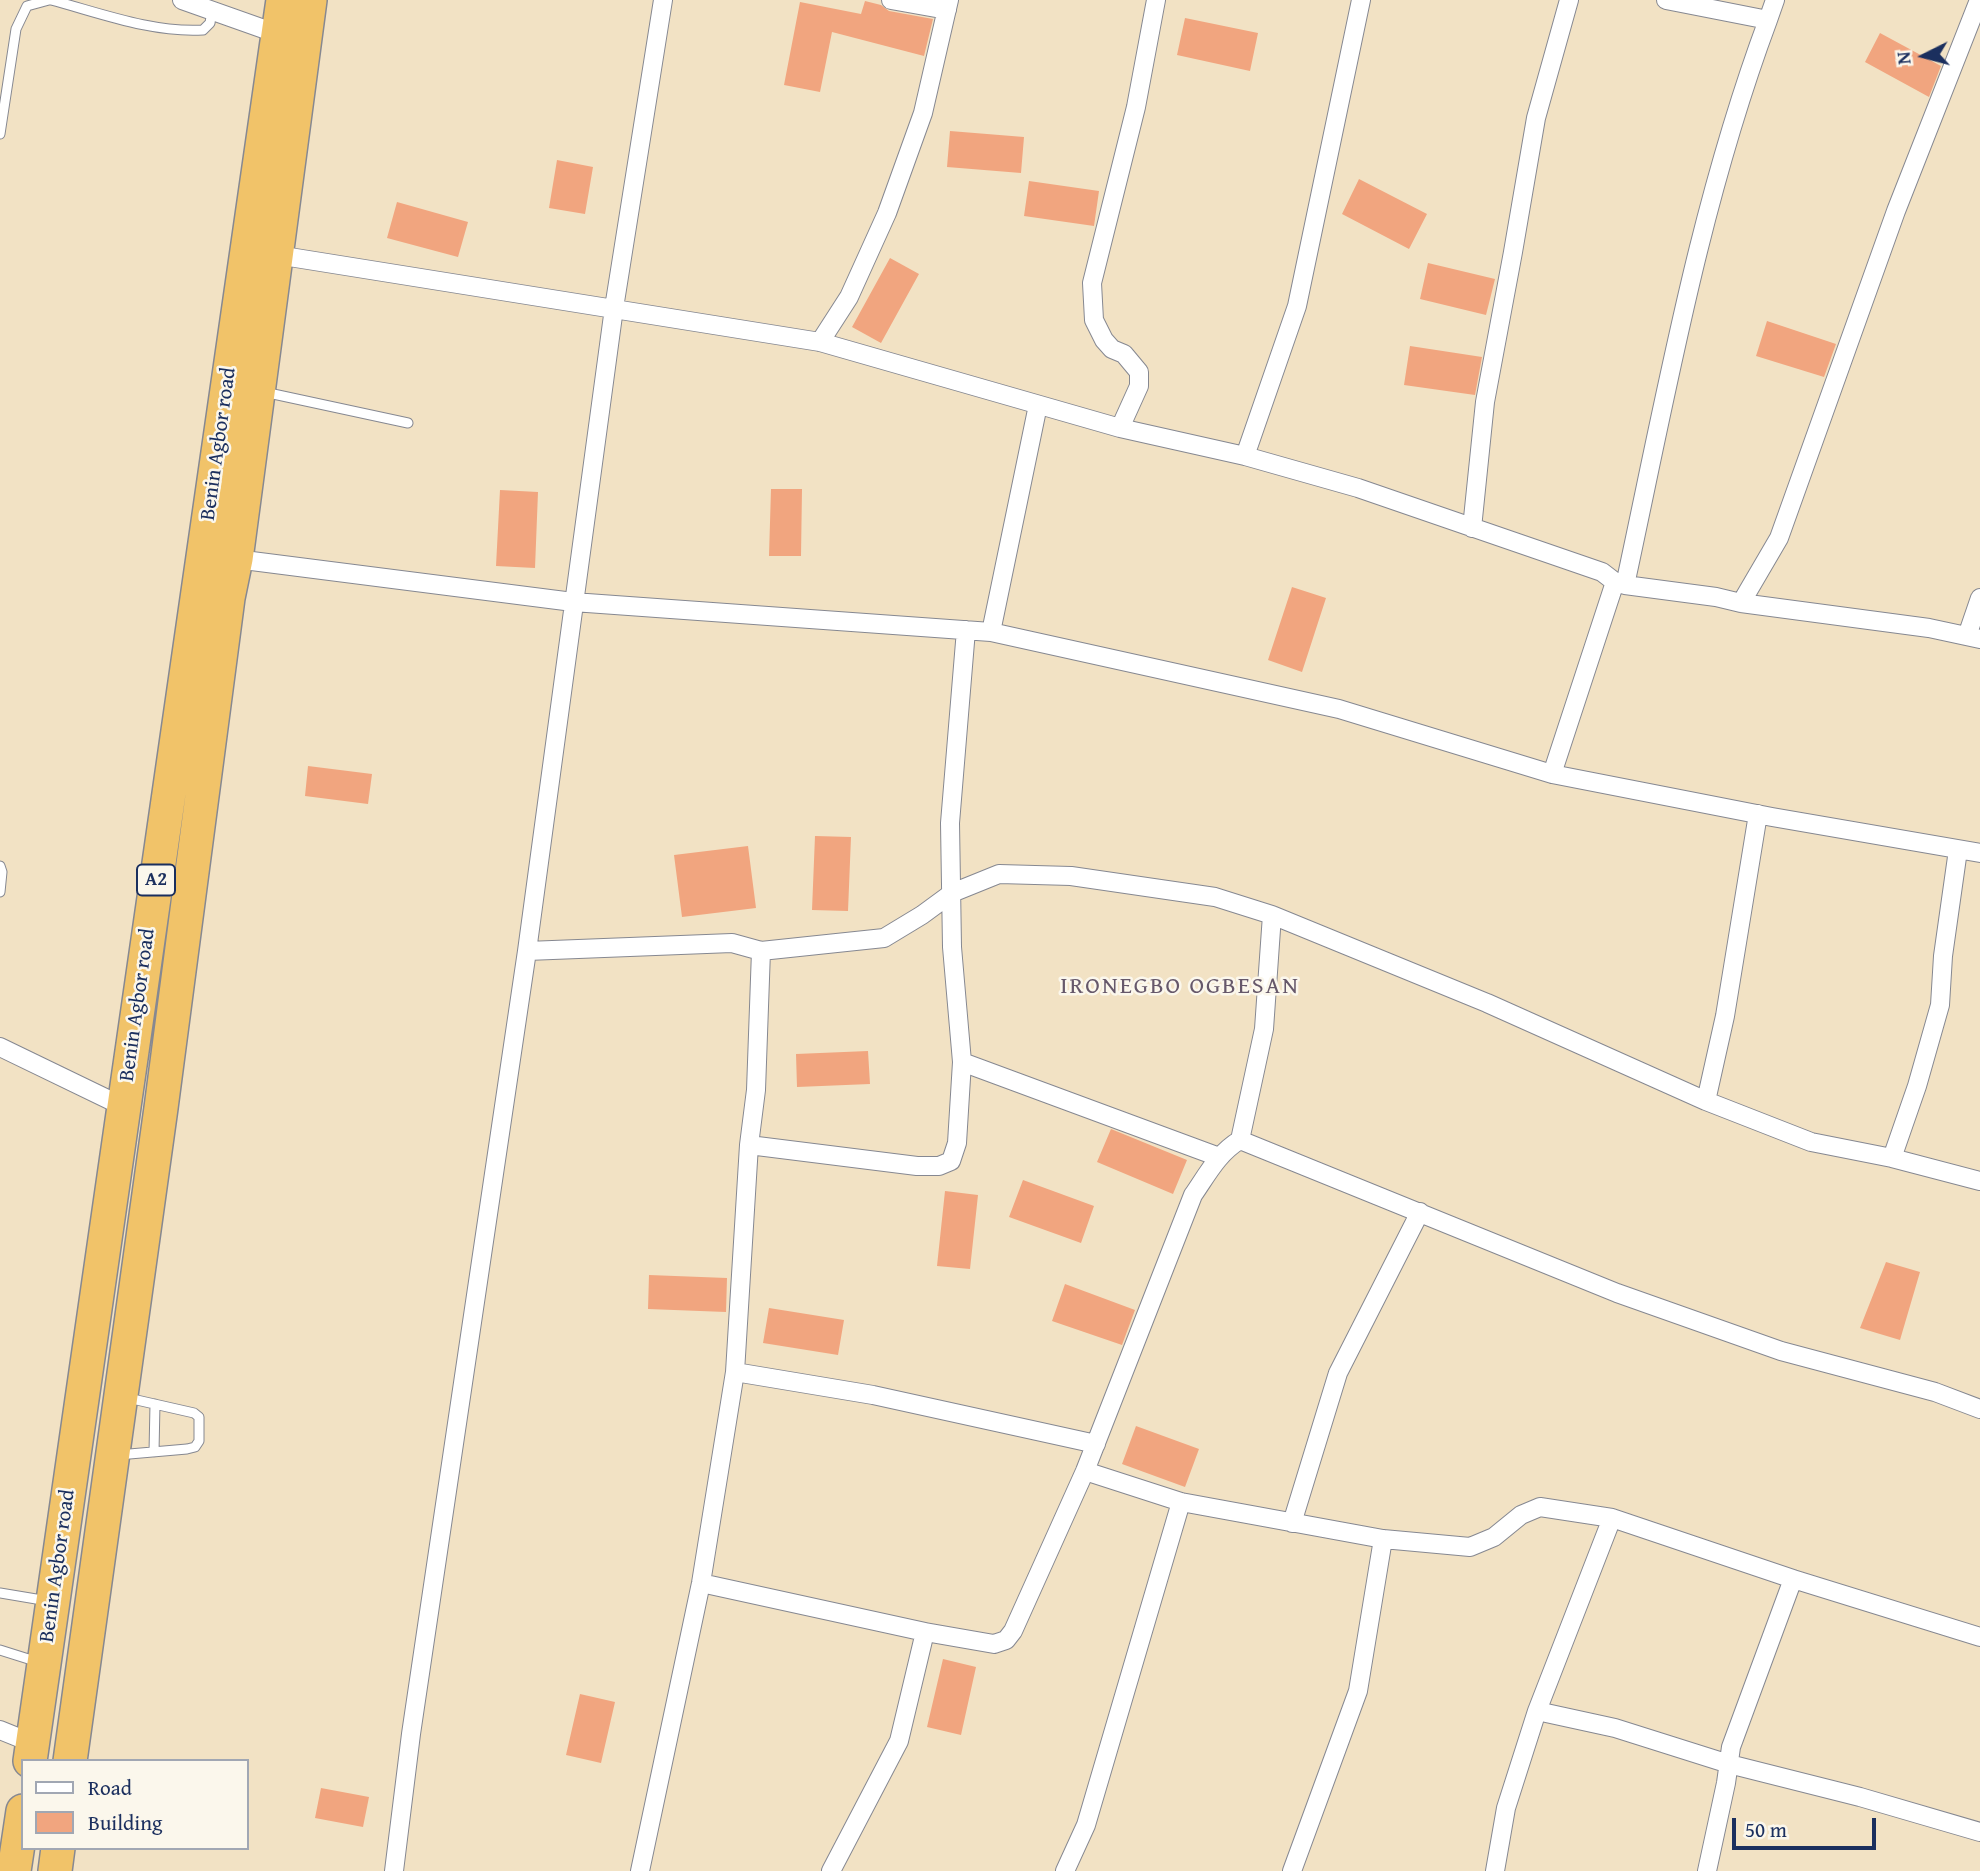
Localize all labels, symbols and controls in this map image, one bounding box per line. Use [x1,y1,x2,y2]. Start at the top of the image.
north arrow [1889,21,1959,91]
text: N [1889,50,1918,66]
street label: Benin Agbor road [196,366,242,522]
road number: A2 [137,864,175,895]
street label: Benin Agbor road [115,927,161,1083]
district label: IRONEGBO OGBESAN [1062,973,1298,1001]
street label: Benin Agbor road [35,1488,81,1644]
legend [21,1759,248,1850]
text: Road [88,1772,132,1803]
scale bar [1735,1804,1878,1848]
text: Building [88,1807,162,1838]
text: 50 m [1745,1814,1787,1845]

